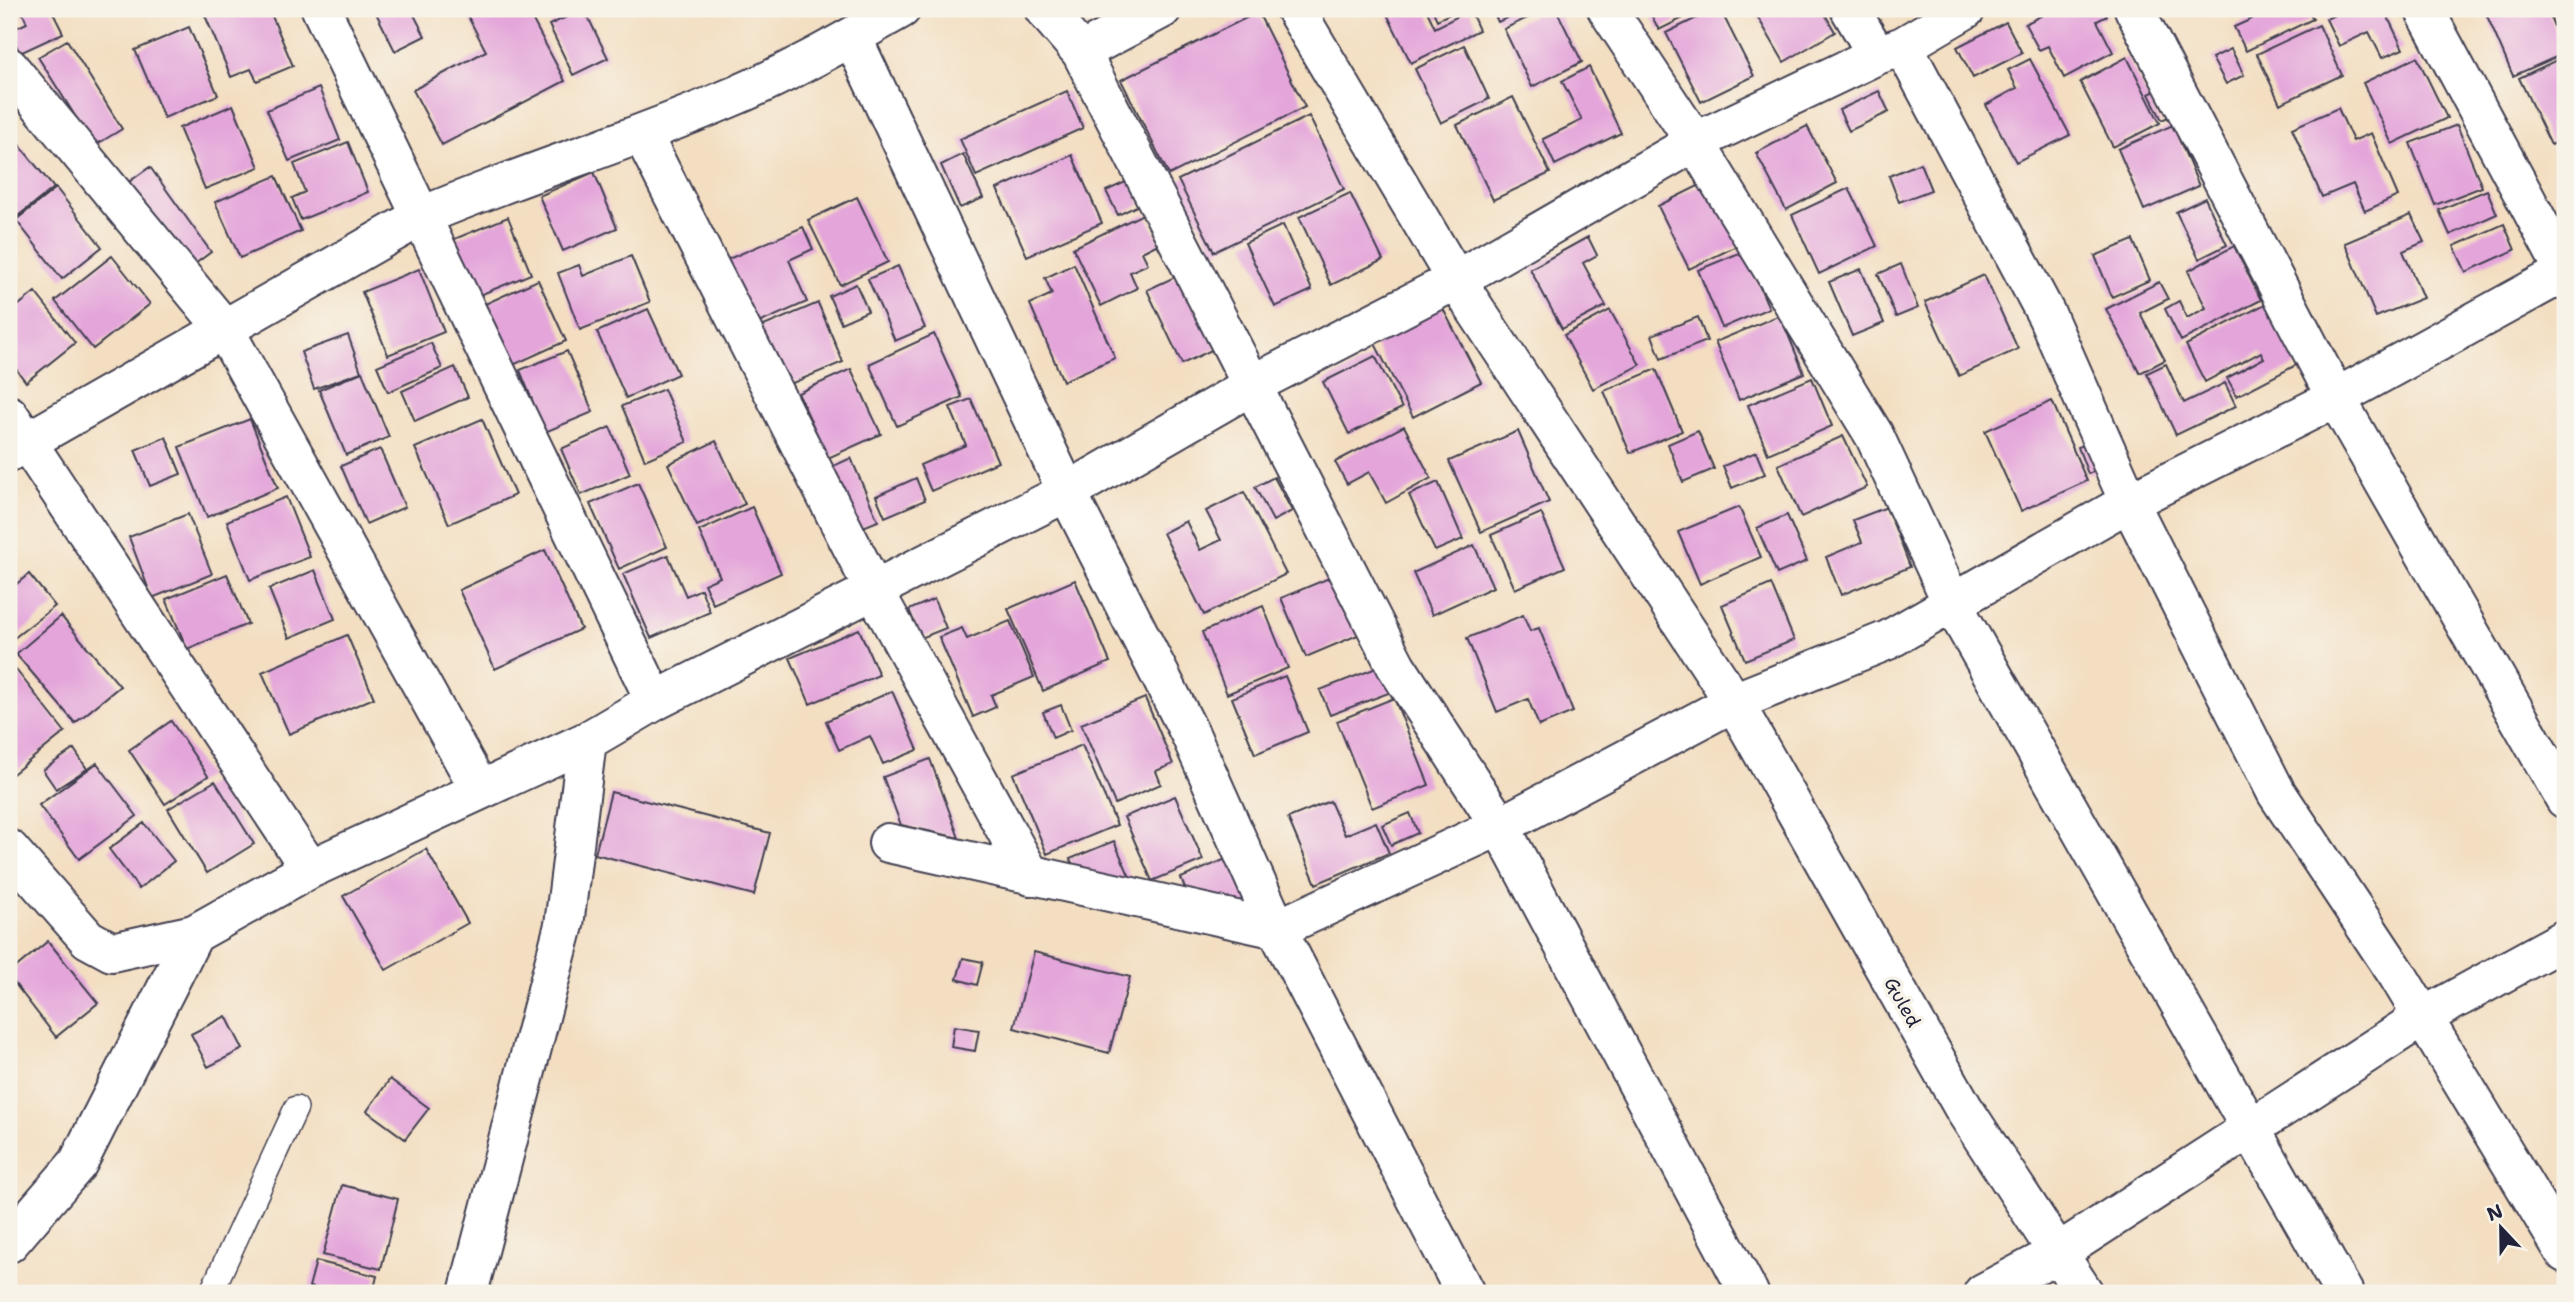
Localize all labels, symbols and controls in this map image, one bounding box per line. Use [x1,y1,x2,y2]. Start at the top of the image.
street label: Guled [1879,973,1927,1032]
north arrow [2466,1194,2536,1264]
text: N [2483,1198,2506,1227]

